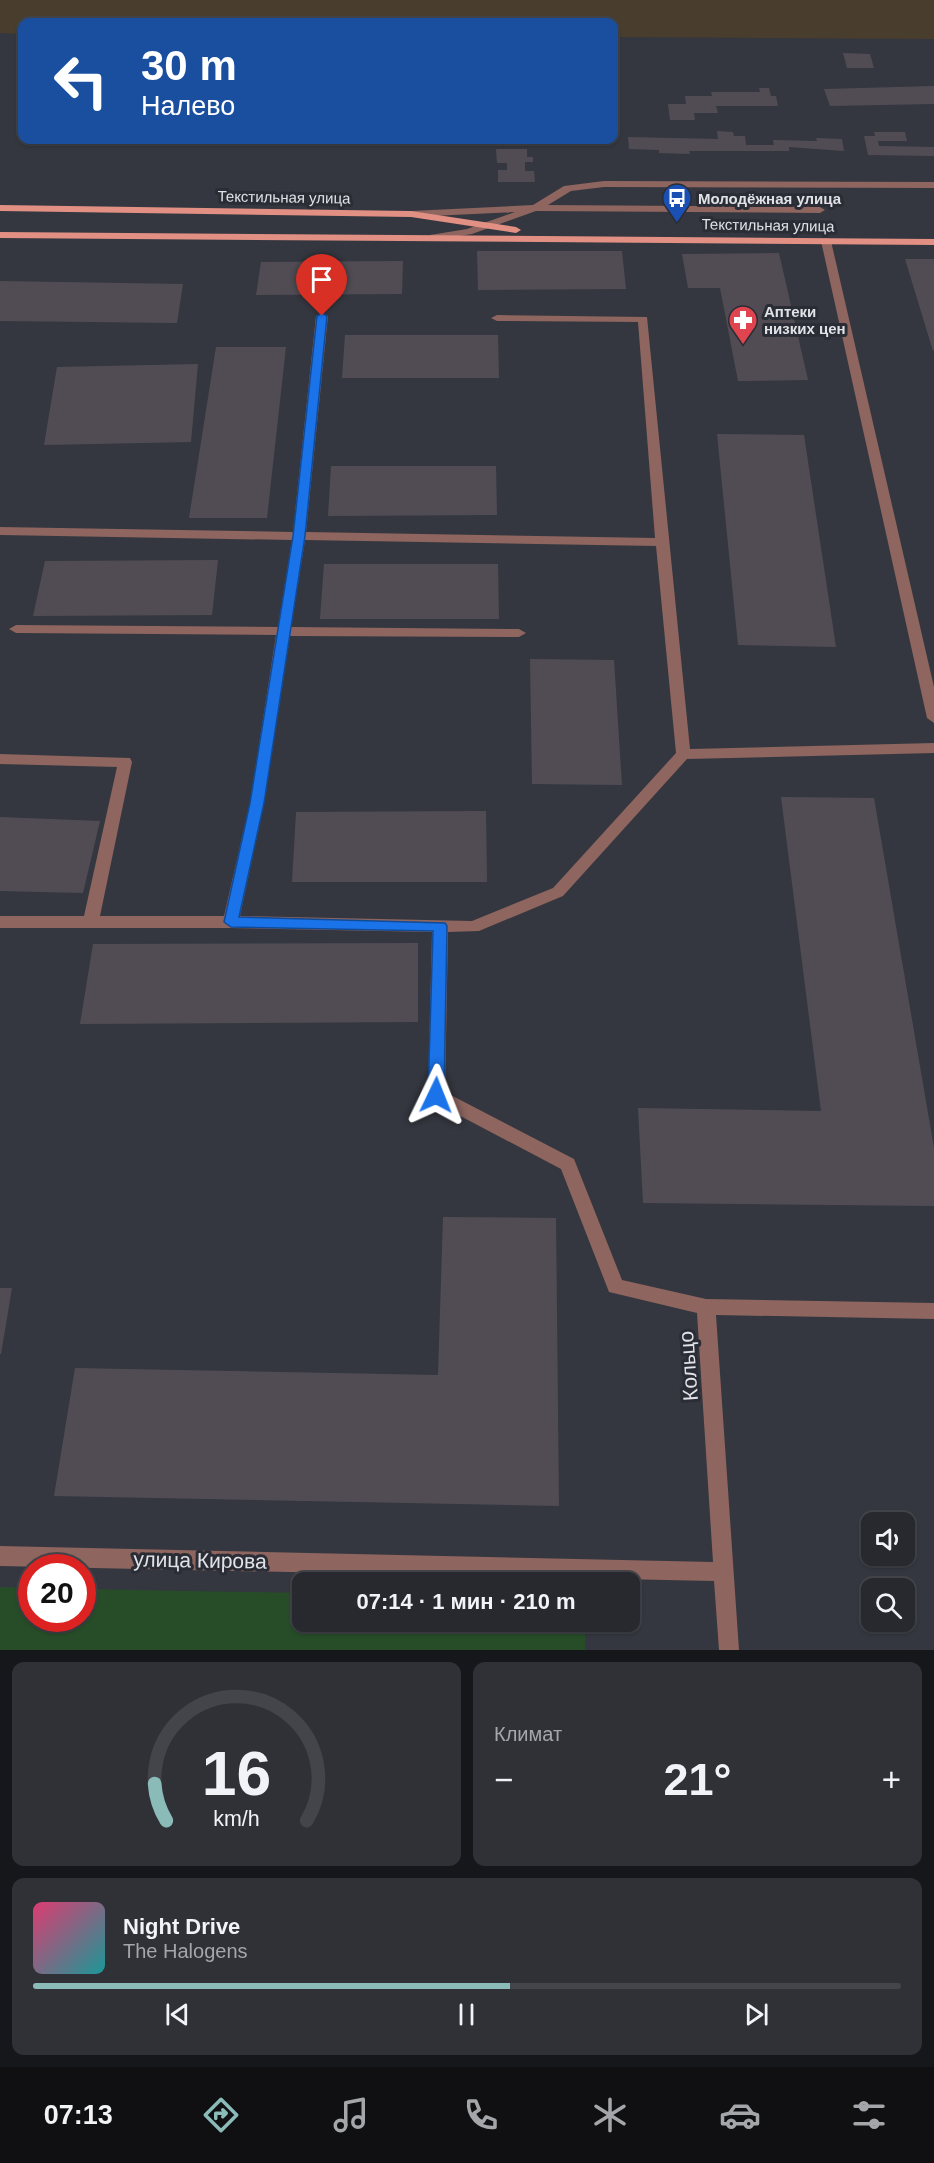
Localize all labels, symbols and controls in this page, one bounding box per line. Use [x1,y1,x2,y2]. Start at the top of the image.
icon: left [42,42,120,120]
text: 30 m [141,42,237,89]
text: Налево [141,91,235,121]
bus stop icon: Молодёжная улица [661,182,693,224]
street label: Текстильная улица [217,187,351,207]
place label: Молодёжная улица [698,190,842,207]
street label: Текстильная улица [701,215,835,235]
pin [296,254,347,316]
icon: arrive [305,263,338,296]
place label: Аптеки низких цен [764,303,846,337]
pharmacy icon: Аптеки низких цен [727,304,759,346]
position arrow [404,1063,468,1127]
street label: Кольцо [674,1330,702,1402]
map controls [861,1512,915,1632]
button: sound [861,1512,915,1566]
street label: улица Кирова [133,1547,267,1573]
speed limit sign: 20 [18,1554,96,1632]
button: search [861,1578,915,1632]
text: 07:14 · 1 мин · 210 m [356,1589,576,1614]
text: Климат [494,1723,562,1745]
text: 16 [202,1739,271,1808]
text: 21° [663,1754,732,1805]
text: − [494,1761,513,1798]
text: + [882,1761,901,1798]
text: km/h [213,1807,260,1831]
text: Night Drive [123,1914,240,1939]
text: The Halogens [123,1940,248,1962]
icon: previous [161,1998,194,2031]
icon: pause [450,1998,483,2031]
icon: next [740,1998,773,2031]
icon: directions [200,2094,242,2136]
icon: music [330,2094,372,2136]
icon: phone [460,2094,502,2136]
icon: climate [589,2094,631,2136]
icon: car [719,2094,761,2136]
icon: filters [848,2094,890,2136]
text: 07:13 [44,2100,113,2130]

